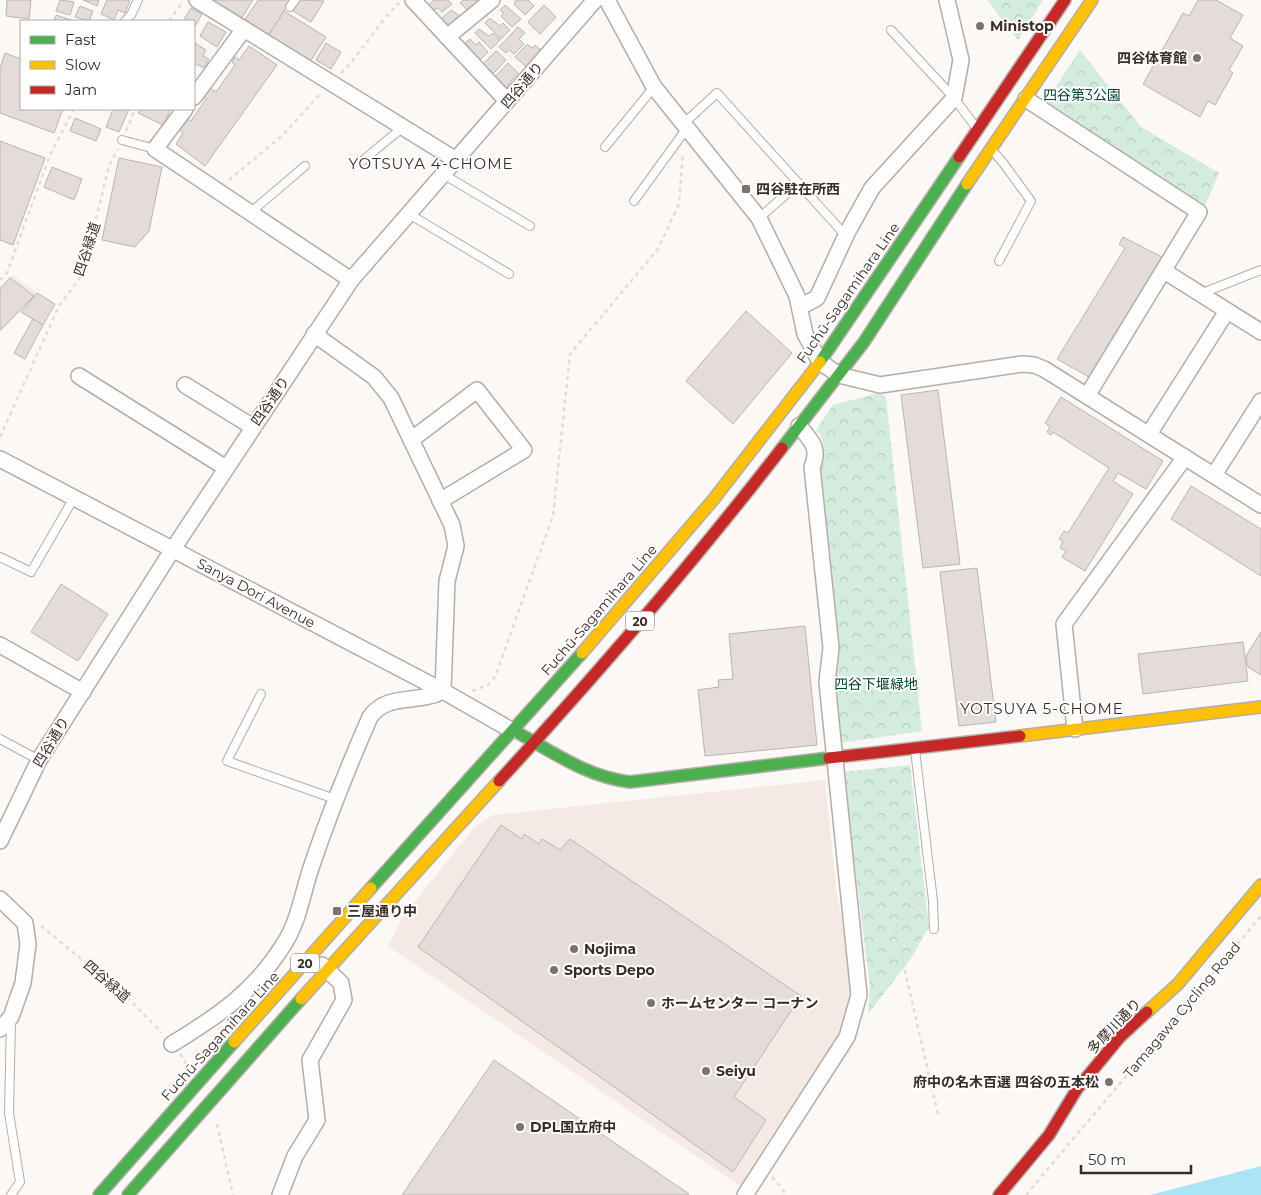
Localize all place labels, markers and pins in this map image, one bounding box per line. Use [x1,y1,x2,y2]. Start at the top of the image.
place label: Ministop [990,17,1054,35]
marker: Ministop [974,20,986,32]
place label: 四谷体育館 [1117,49,1187,67]
marker: 四谷体育館 [1191,52,1203,64]
place label: 四谷駐在所西 [756,180,840,198]
marker: 四谷駐在所西 [740,183,752,195]
place label: 三屋通り中 [347,902,417,920]
marker: 三屋通り中 [331,905,343,917]
place label: Nojima [584,940,636,958]
marker: Nojima [568,943,580,955]
place label: Sports Depo [564,961,655,979]
marker: Sports Depo [548,964,560,976]
place label: ホームセンター コーナン [661,994,819,1012]
marker: ホームセンター コーナン [645,997,657,1009]
place label: Seiyu [716,1062,756,1080]
marker: Seiyu [700,1065,712,1077]
place label: 府中の名木百選 四谷の五本松 [913,1073,1099,1091]
marker: 府中の名木百選 四谷の五本松 [1103,1076,1115,1088]
place label: DPL国立府中 [530,1118,616,1136]
marker: DPL国立府中 [514,1121,526,1133]

